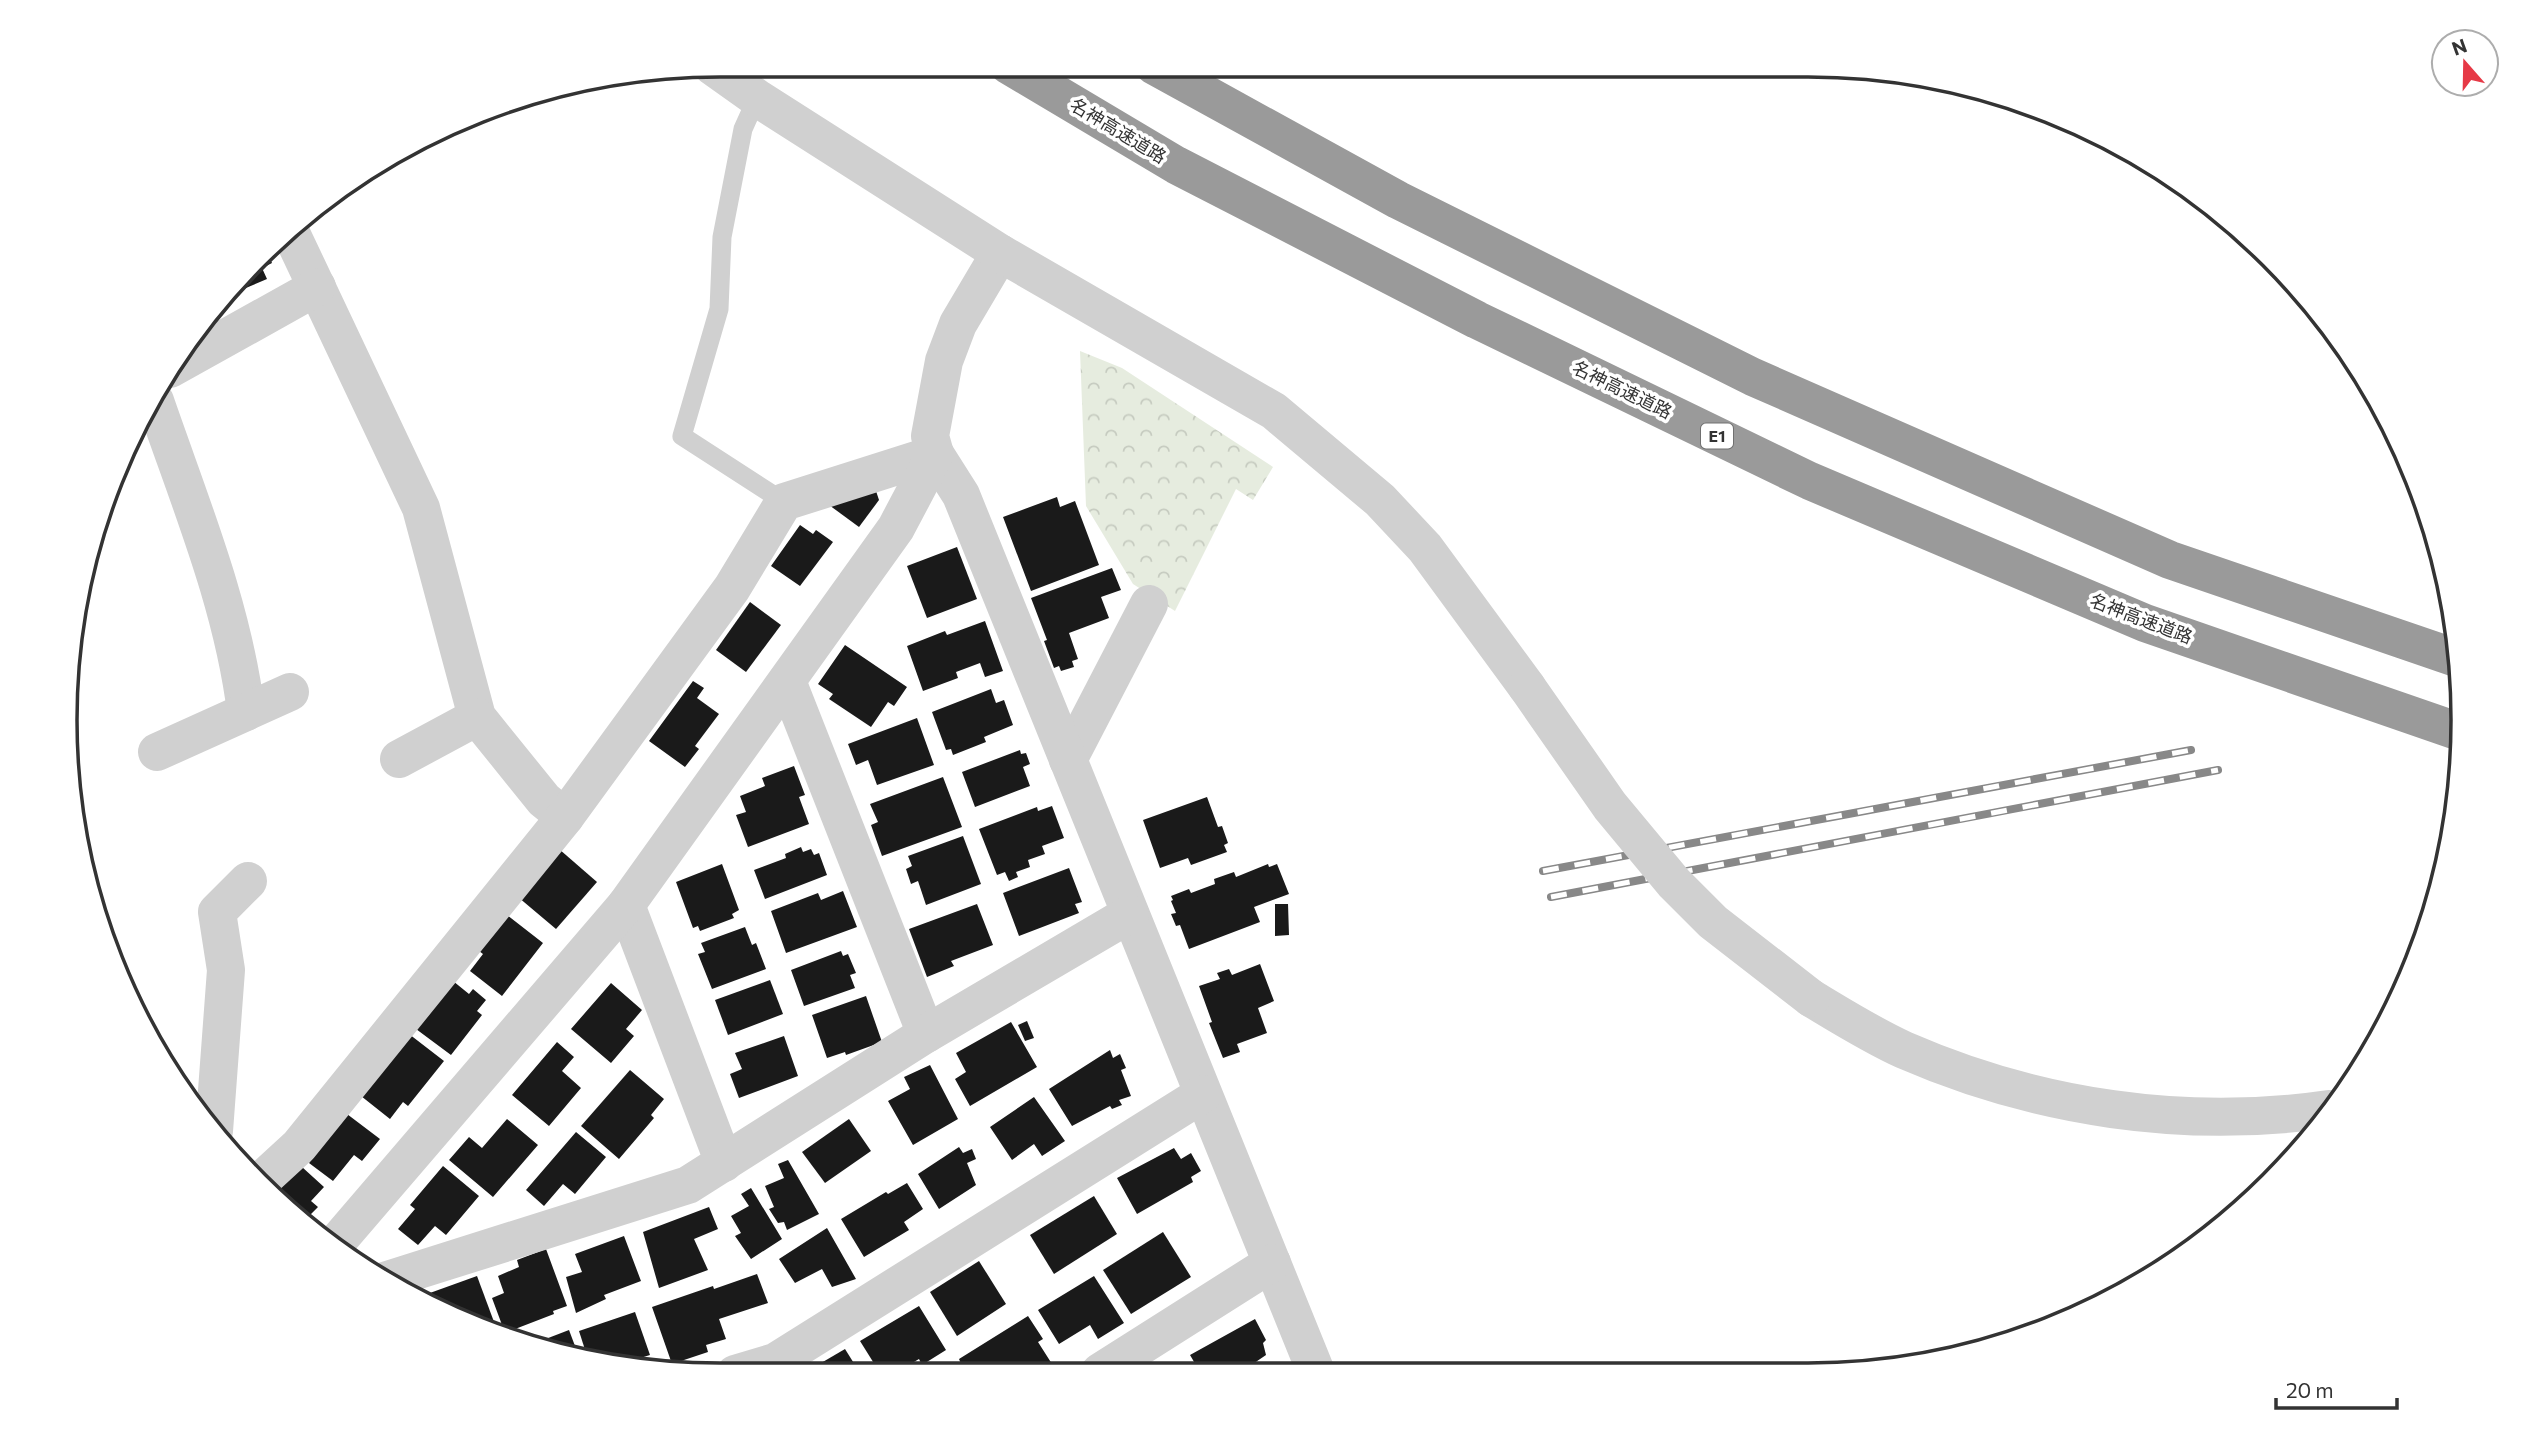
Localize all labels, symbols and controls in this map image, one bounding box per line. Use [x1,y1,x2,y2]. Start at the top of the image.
north arrow [2430,28,2500,98]
text: N [2448,33,2470,60]
street label: 名神高速道路 [1067,93,1170,167]
street label: 名神高速道路 [1569,356,1676,423]
road number: E1 [1701,424,1733,448]
street label: 名神高速道路 [2087,588,2196,648]
scale bar [2276,1366,2397,1410]
text: 20 m [2286,1377,2334,1402]

